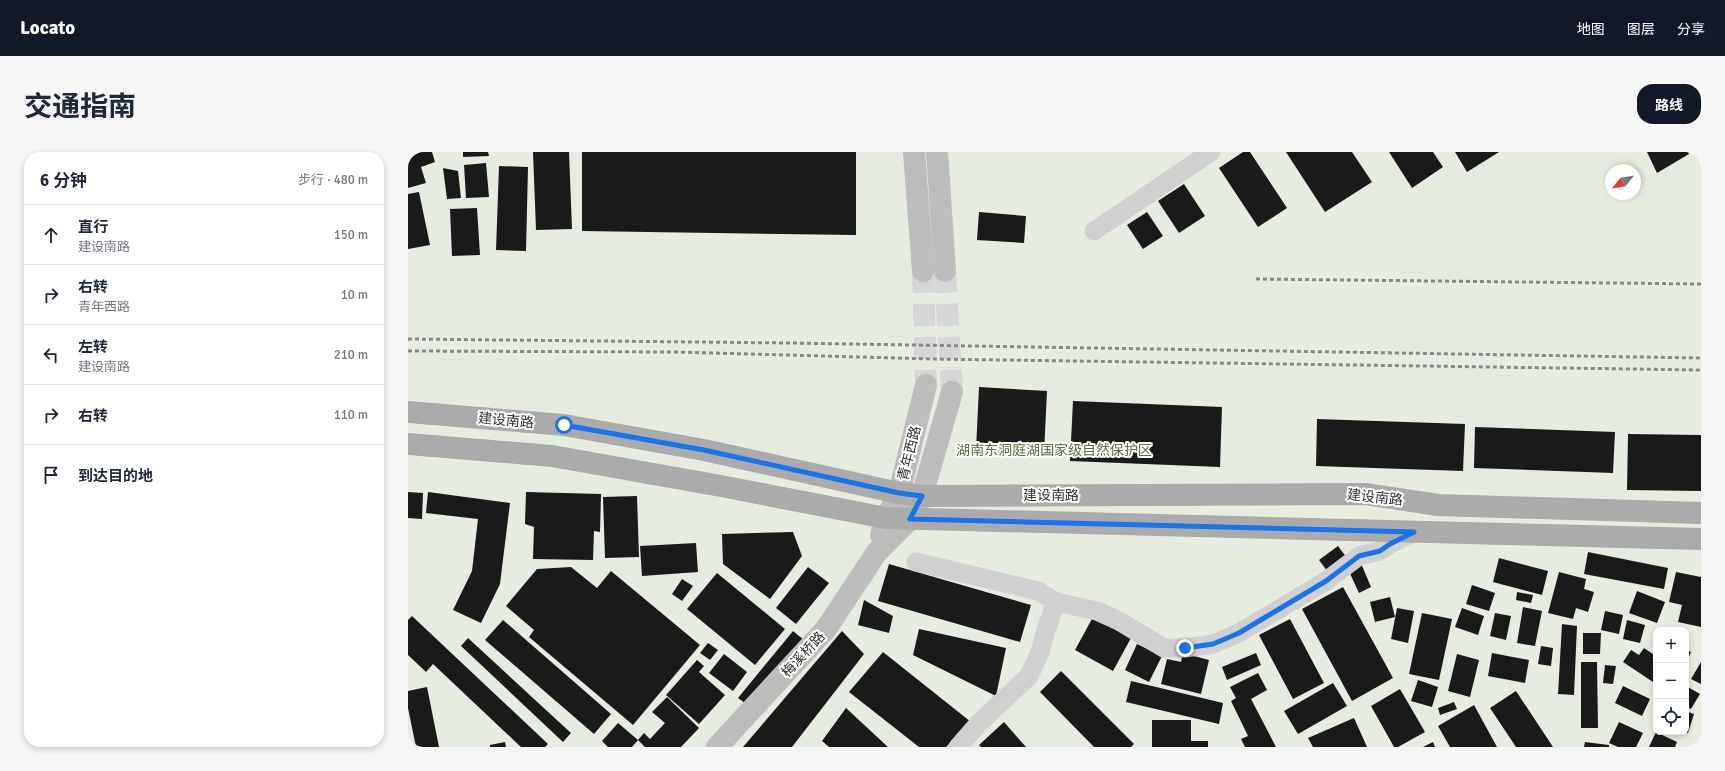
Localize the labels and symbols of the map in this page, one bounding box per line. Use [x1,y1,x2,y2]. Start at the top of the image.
north arrow [1605,164,1641,200]
street label: 建设南路 [477,410,535,431]
route start [555,416,573,434]
street label: 青年西路 [894,424,925,482]
park label: 湖南东洞庭湖国家级自然保护区 [956,442,1152,459]
street label: 建设南路 [1346,486,1404,509]
street label: 建设南路 [1023,487,1079,504]
street label: 梅溪桥路 [778,628,829,681]
route end [1176,639,1194,657]

